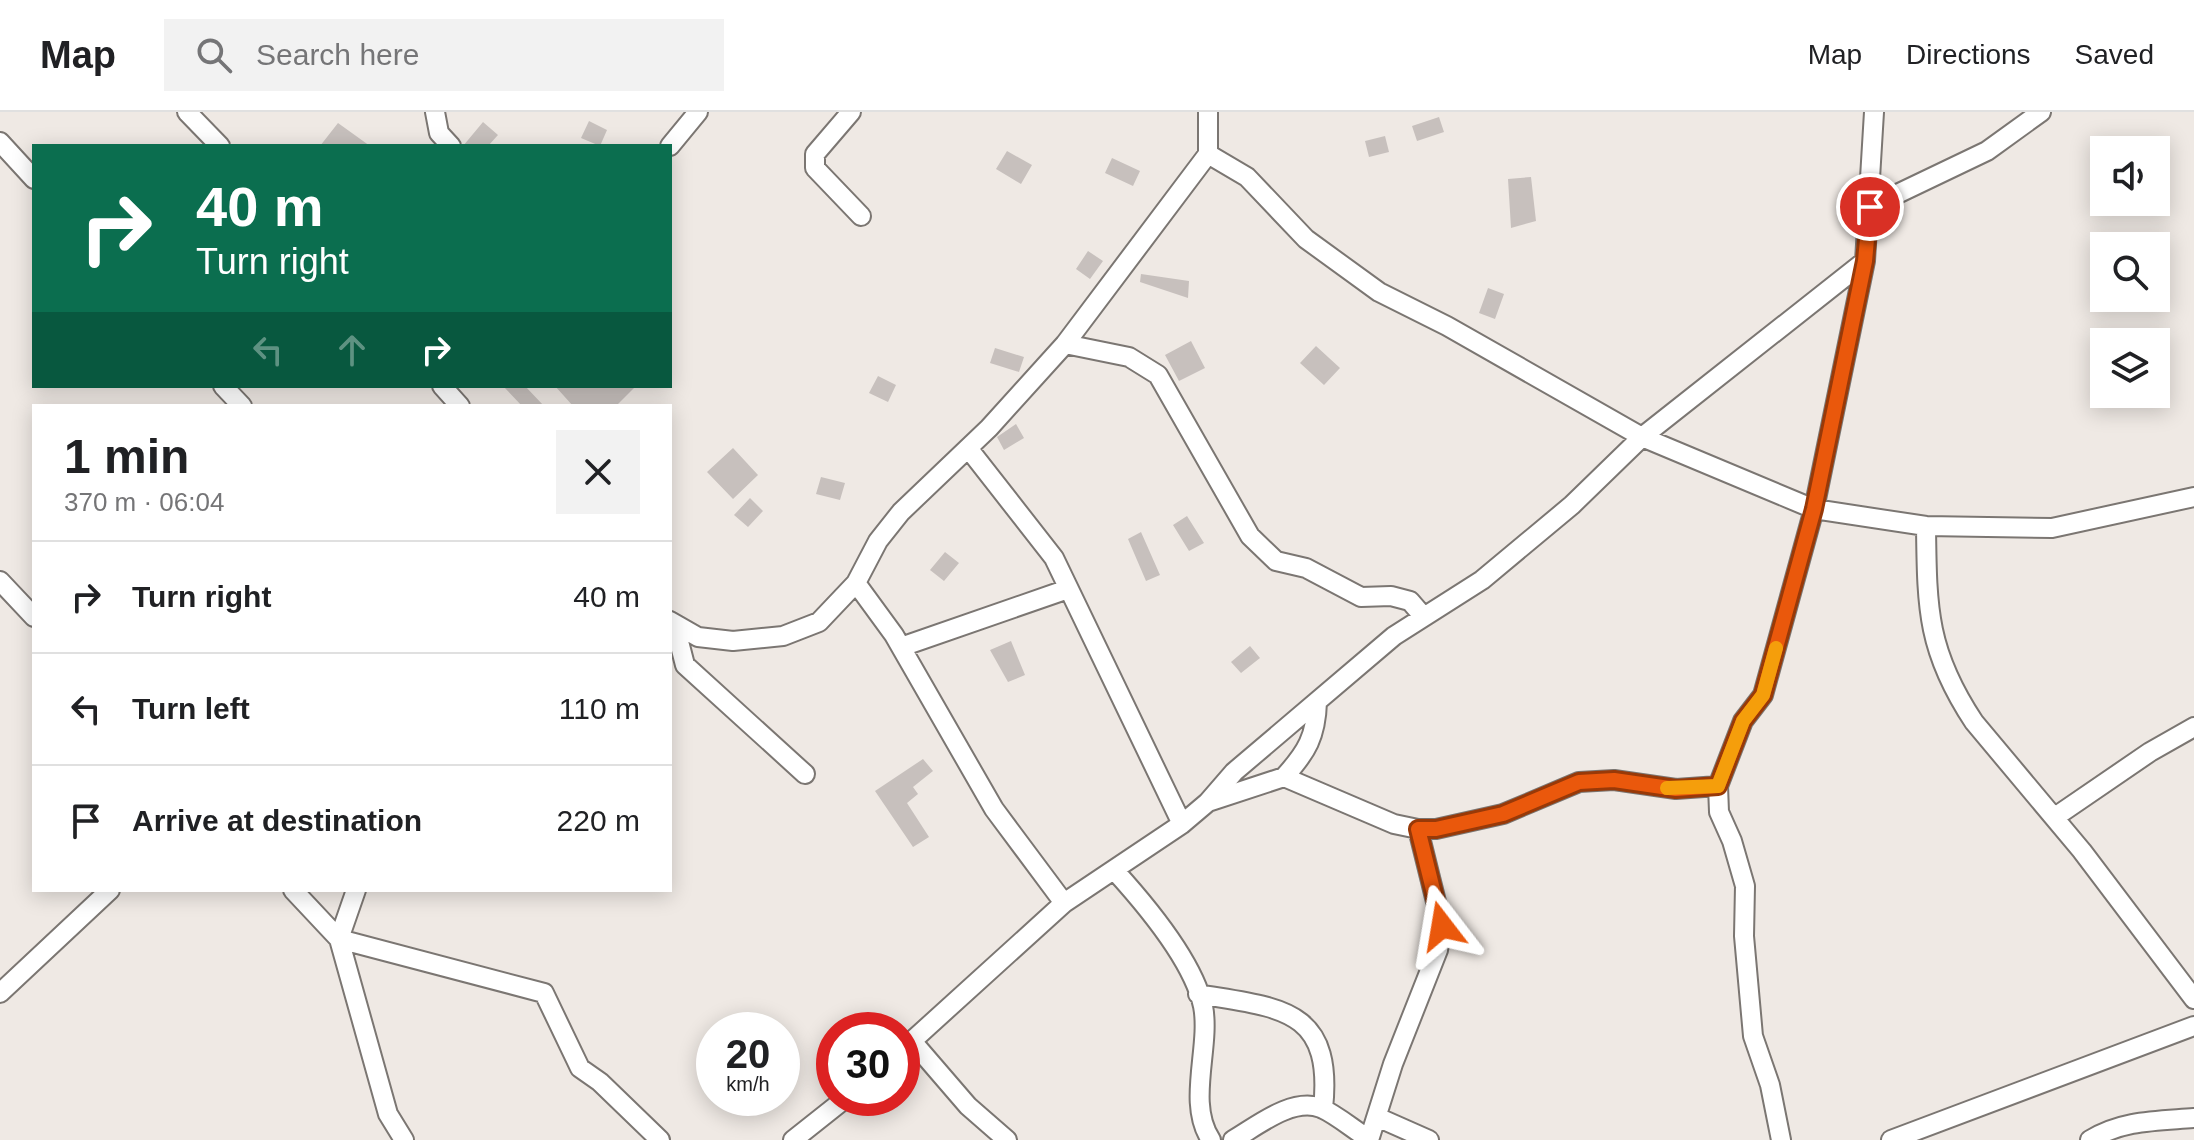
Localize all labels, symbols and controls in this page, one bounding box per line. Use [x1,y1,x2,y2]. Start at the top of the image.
search box [164,19,724,91]
icon: search [192,33,236,77]
text: Map [40,34,116,76]
text: Search here [256,38,419,71]
text: Map [1808,39,1862,70]
text: Directions [1906,39,2031,70]
text: Saved [2075,39,2154,70]
map controls [2090,136,2170,408]
button: sound [2090,136,2170,216]
pin [1836,173,1904,241]
text: 40 m [196,175,324,238]
icon: right [64,176,168,280]
icon: arrive [1848,185,1892,229]
button: search [2090,232,2170,312]
text: Turn right [196,241,349,282]
icon: left [246,328,290,372]
icon: ahead [330,328,374,372]
icon: right [414,328,458,372]
button: layers [2090,328,2170,408]
text: 1 min [64,430,189,483]
button: close [556,430,640,514]
text: 370 m · 06:04 [64,487,224,517]
icon: right [64,575,108,619]
text: Turn right [132,580,271,613]
text: 40 m [573,580,640,613]
icon: left [64,687,108,731]
text: Turn left [132,692,250,725]
text: 110 m [559,692,640,725]
icon: arrive [64,799,108,843]
text: Arrive at destination [132,804,422,837]
text: 220 m [557,804,640,837]
position arrow [1400,884,1484,968]
speed limit sign: 30 [816,1012,920,1116]
text: 20 [726,1032,770,1076]
text: km/h [726,1073,770,1095]

